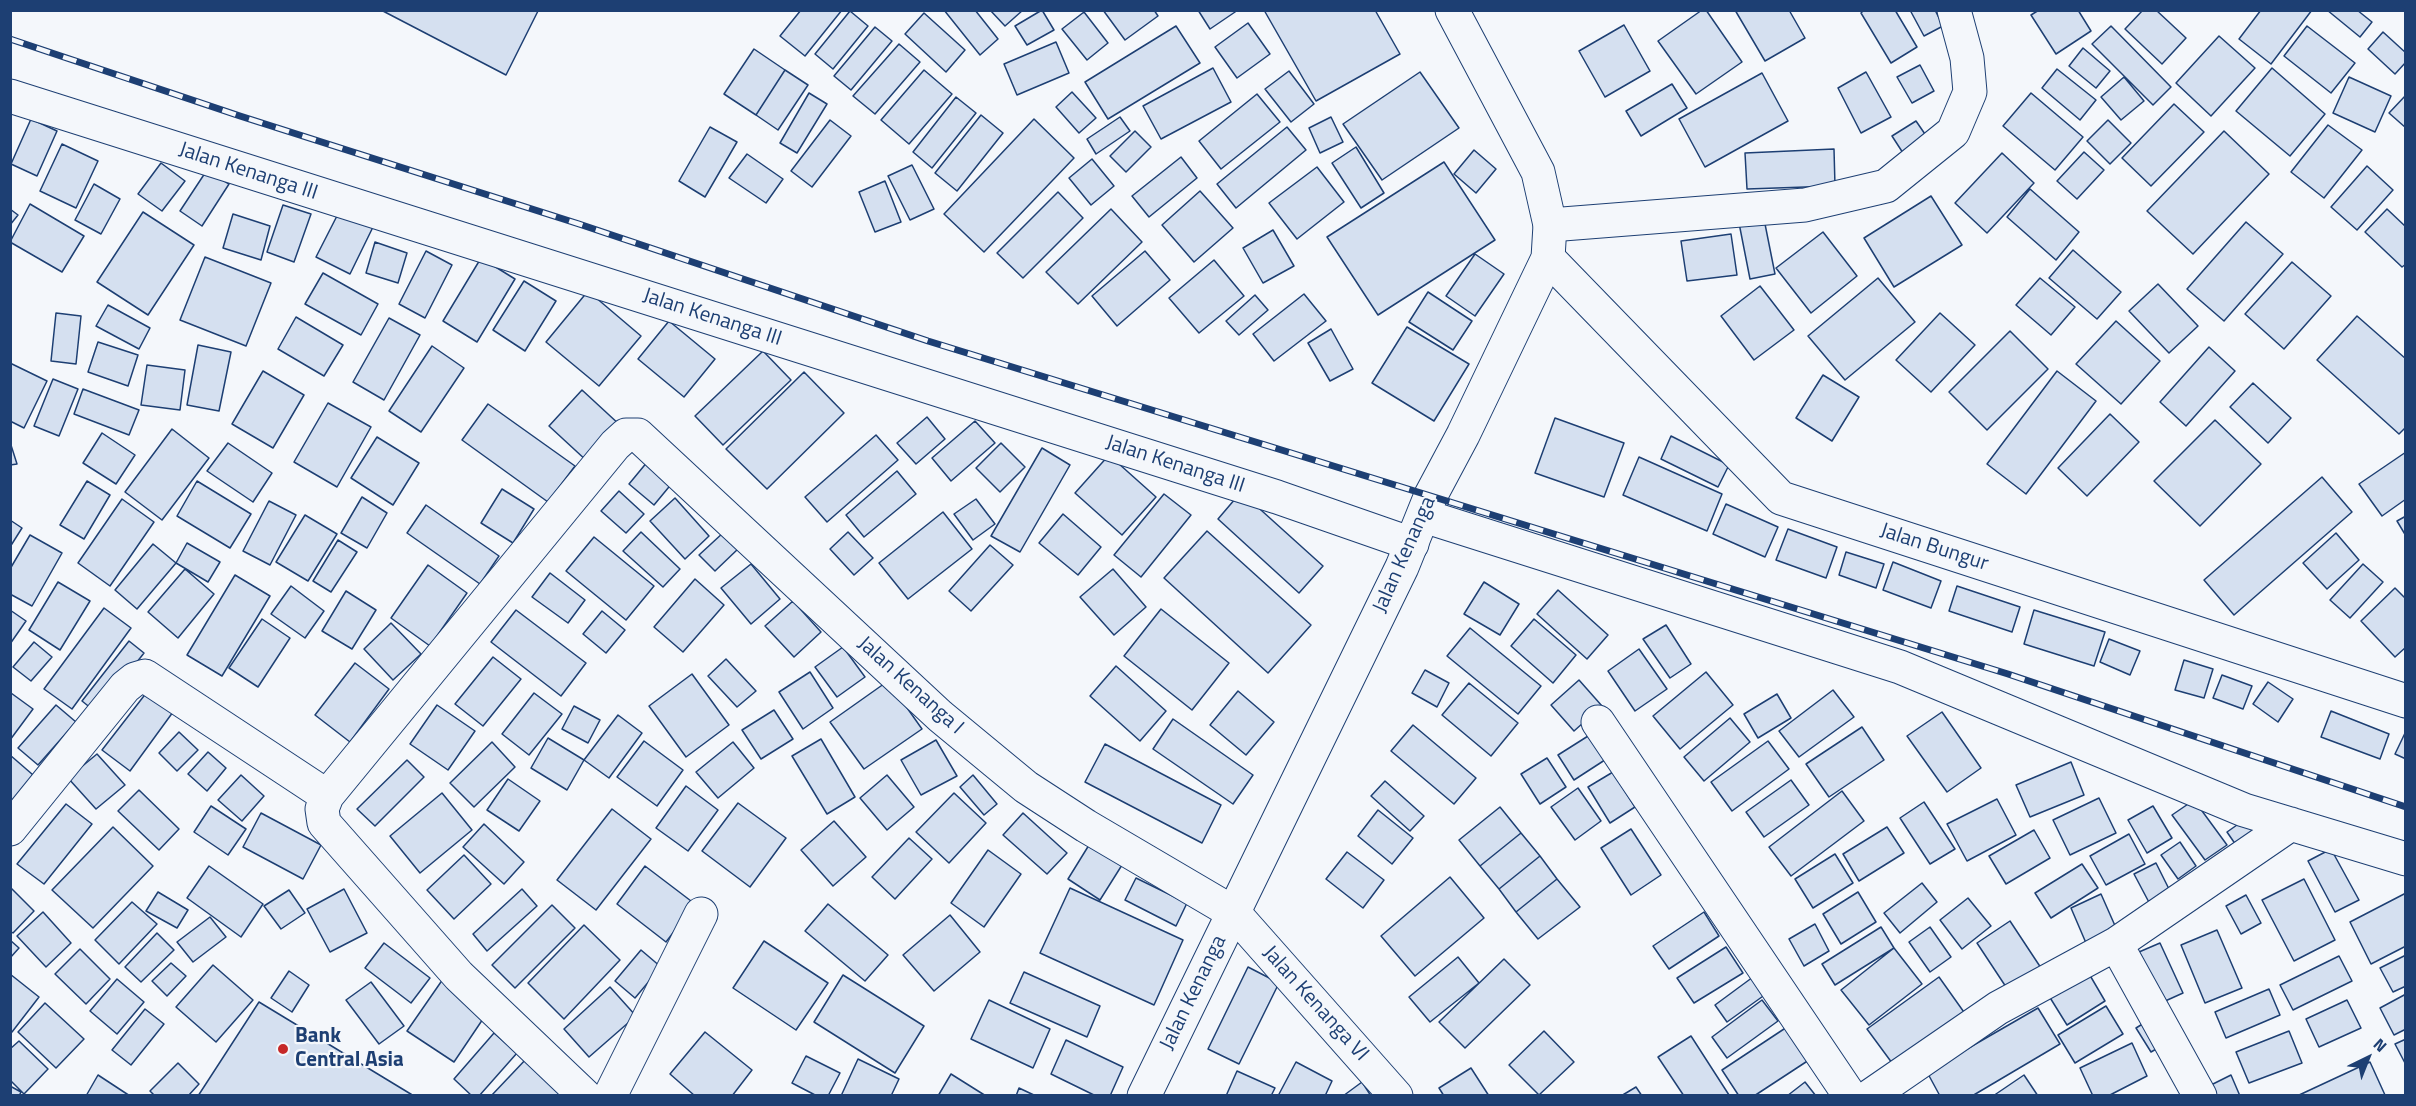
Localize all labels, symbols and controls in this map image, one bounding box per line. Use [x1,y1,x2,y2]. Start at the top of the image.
street label: Jalan Kenanga III [175,138,321,206]
street label: Jalan Kenanga III [639,284,785,352]
street label: Jalan Kenanga III [1102,431,1248,499]
street label: Jalan Kenanga [1368,493,1442,617]
street label: Jalan Bungur [1877,519,1991,577]
street label: Jalan Kenanga I [852,632,968,740]
street label: Jalan Kenanga [1155,932,1233,1054]
street label: Jalan Kenanga VI [1257,941,1373,1067]
place label: Bank Central Asia [295,1024,404,1074]
north arrow [2338,1028,2398,1088]
text: N [2368,1032,2393,1057]
marker: Bank Central Asia [276,1042,290,1056]

